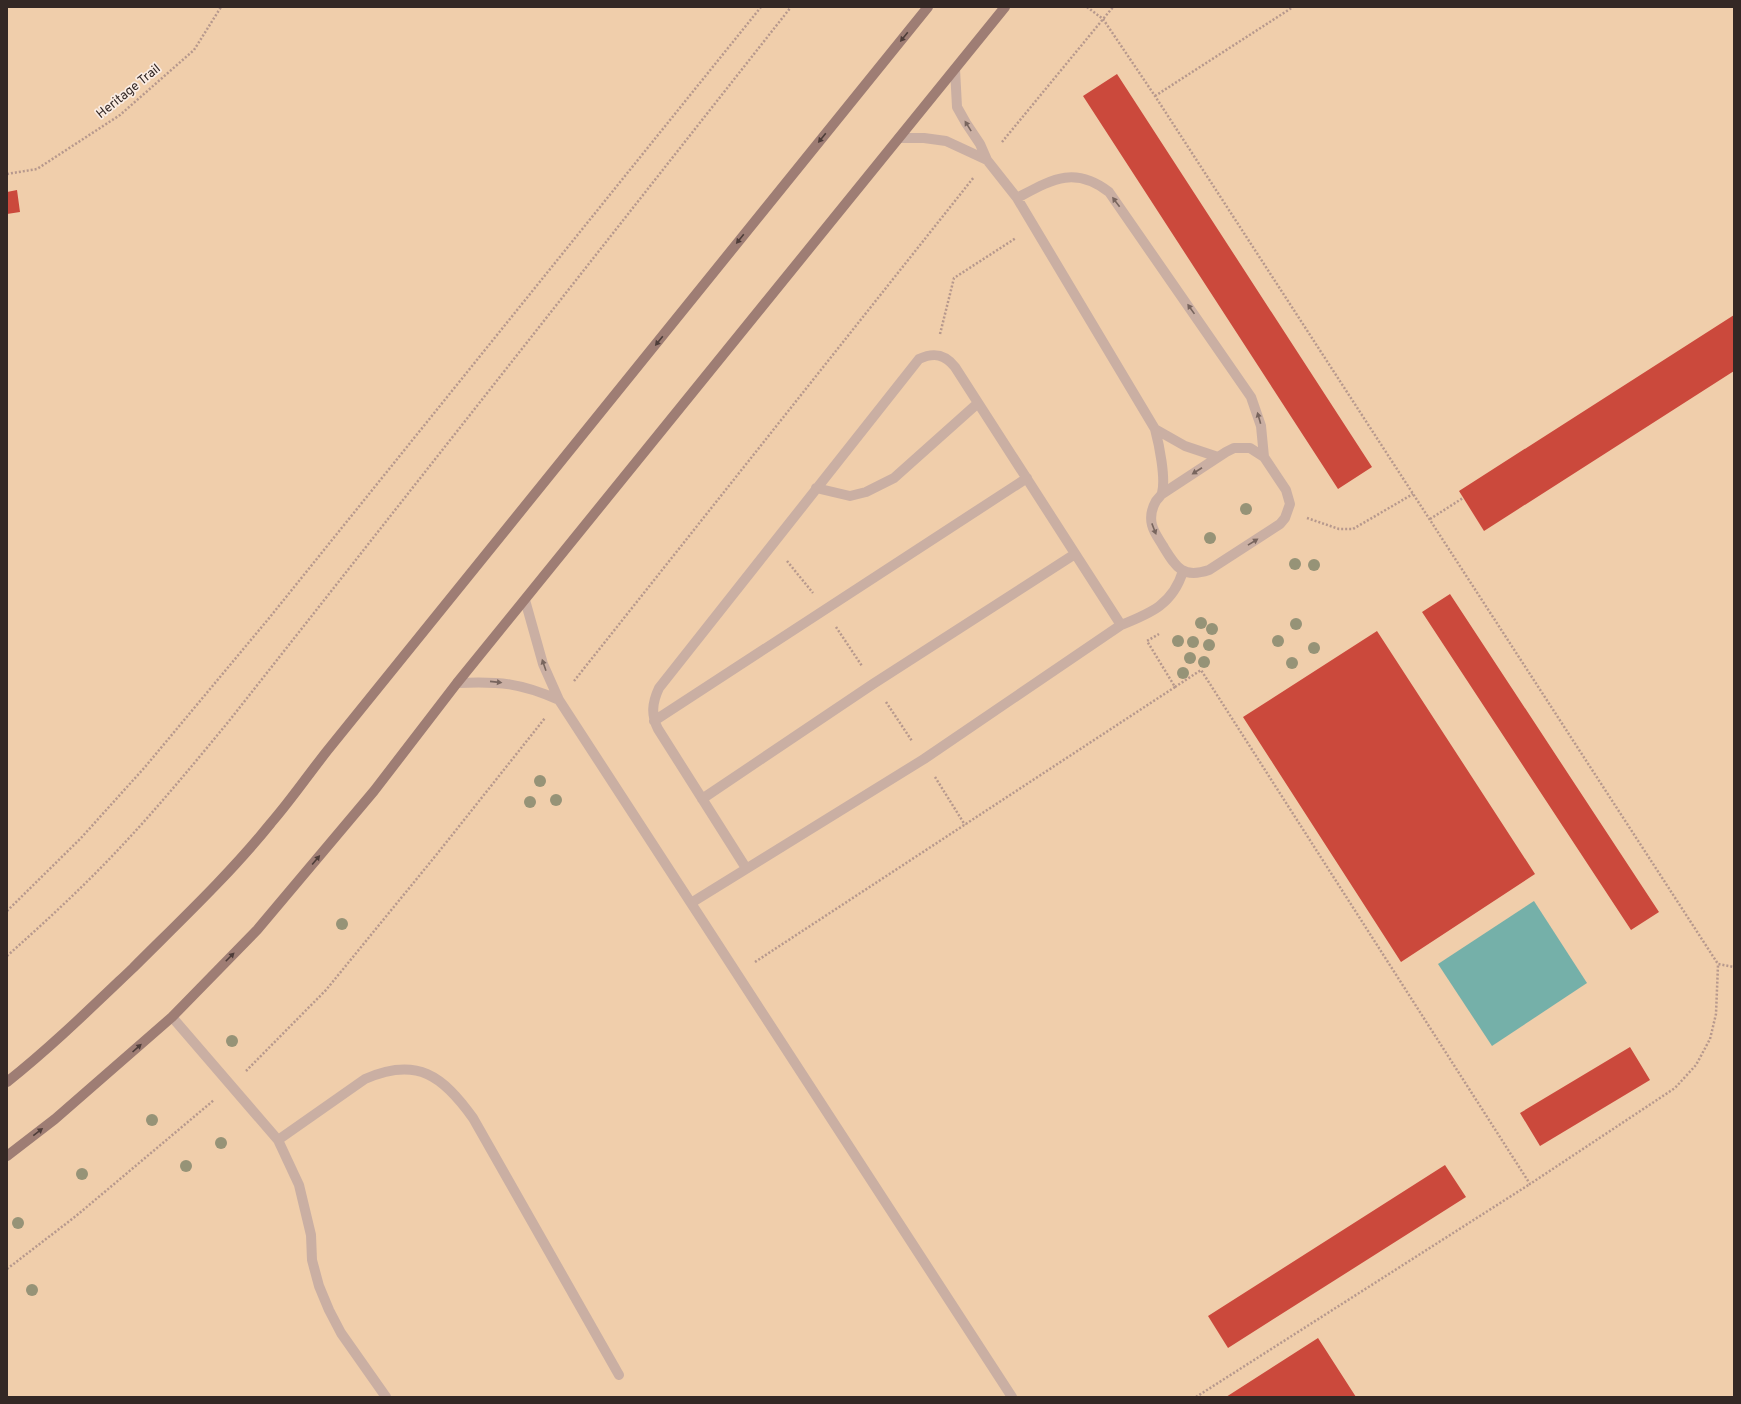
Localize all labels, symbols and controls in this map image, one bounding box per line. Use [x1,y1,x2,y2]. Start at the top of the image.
one-way arrow [899,32,908,43]
street label: Heritage Trail [94,61,164,123]
one-way arrow [965,120,972,132]
one-way arrow [818,133,827,144]
one-way arrow [1112,196,1121,207]
one-way arrow [736,234,745,245]
one-way arrow [1187,303,1195,314]
one-way arrow [654,335,663,346]
one-way arrow [1256,412,1262,424]
one-way arrow [1191,467,1203,474]
one-way arrow [1152,524,1158,536]
one-way arrow [1247,538,1258,546]
one-way arrow [541,658,547,670]
one-way arrow [490,679,502,686]
one-way arrow [312,855,321,865]
one-way arrow [225,952,235,962]
one-way arrow [132,1043,142,1053]
one-way arrow [32,1128,43,1136]

